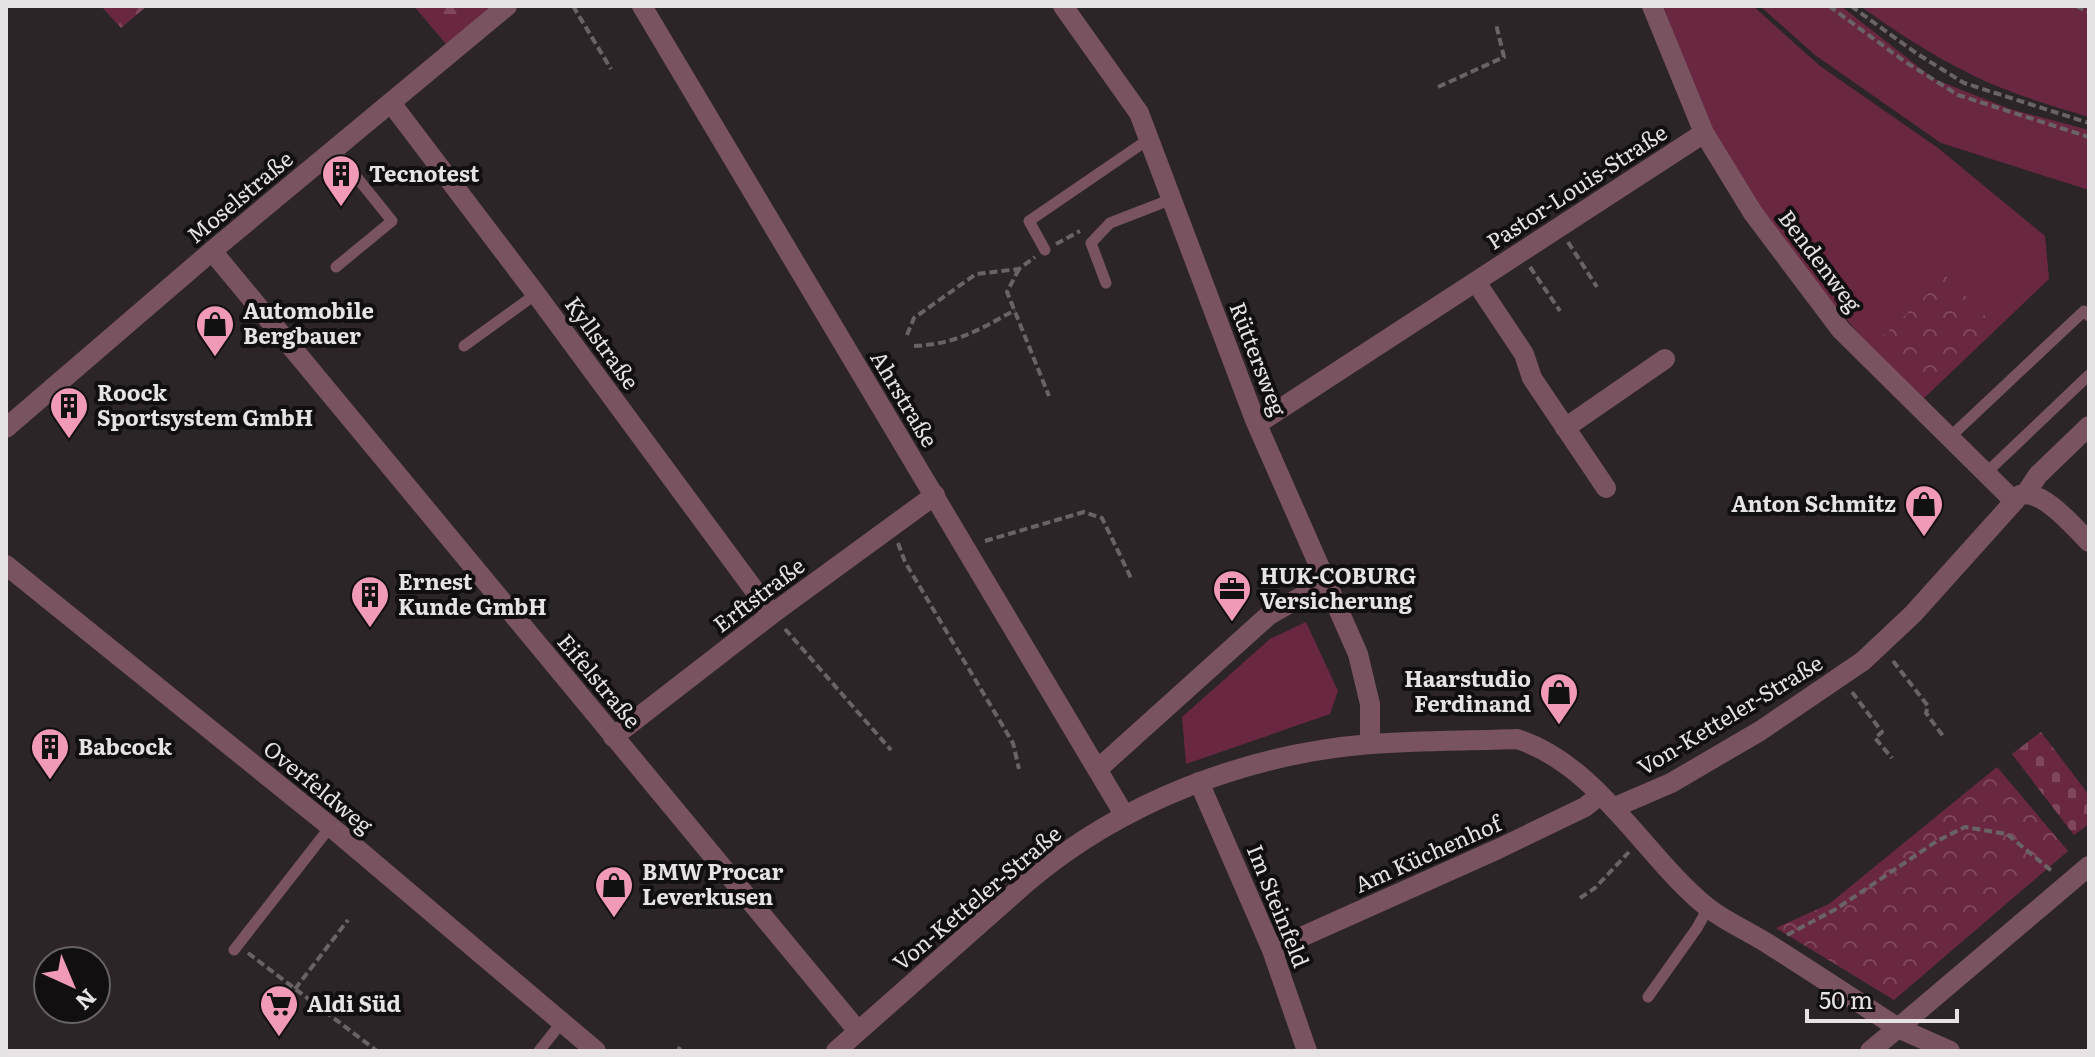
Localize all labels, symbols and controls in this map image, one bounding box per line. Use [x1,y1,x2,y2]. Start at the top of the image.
street label: Pastor-Louis-Straße [1479,115,1673,257]
street label: Moselstraße [179,142,299,250]
building icon: Tecnotest [320,153,362,208]
place label: Tecnotest [369,156,480,189]
street label: Bendenweg [1772,202,1871,319]
street label: Kyllstraße [558,289,648,396]
place label: Automobile Bergbauer [243,293,374,351]
street label: Rüttersweg [1223,297,1297,421]
shop icon: Automobile Bergbauer [194,303,236,358]
street label: Ahrstraße [863,344,947,453]
place label: Roock Sportsystem GmbH [97,375,313,433]
building icon: Roock Sportsystem GmbH [48,385,90,440]
shop icon: Anton Schmitz [1903,483,1945,538]
place label: Anton Schmitz [1731,486,1896,519]
street label: Erftstraße [705,548,811,639]
place label: HUK-COBURG Versicherung [1260,558,1416,616]
place label: Ernest Kunde GmbH [398,564,547,622]
office icon: HUK-COBURG Versicherung [1211,568,1253,623]
building icon: Ernest Kunde GmbH [349,574,391,629]
street label: Eifelstraße [551,625,650,735]
street label: Von-Ketteler-Straße [1630,645,1828,782]
place label: Haarstudio Ferdinand [1404,661,1531,719]
shop icon: Haarstudio Ferdinand [1538,671,1580,726]
building icon: Babcock [29,726,71,781]
place label: Babcock [78,729,172,762]
street label: Overfeldweg [257,731,381,841]
street label: Am Küchenhof [1349,805,1508,900]
street label: Von-Ketteler-Straße [885,816,1067,977]
street label: Im Steinfeld [1240,839,1319,972]
place label: BMW Procar Leverkusen [642,854,783,912]
shop icon: BMW Procar Leverkusen [593,864,635,919]
north arrow [32,945,112,1025]
scale bar [1807,973,1957,1023]
text: 50 m [1819,981,1873,1016]
text: N [69,982,105,1019]
supermarket icon: Aldi Süd [258,983,300,1038]
place label: Aldi Süd [307,986,401,1019]

